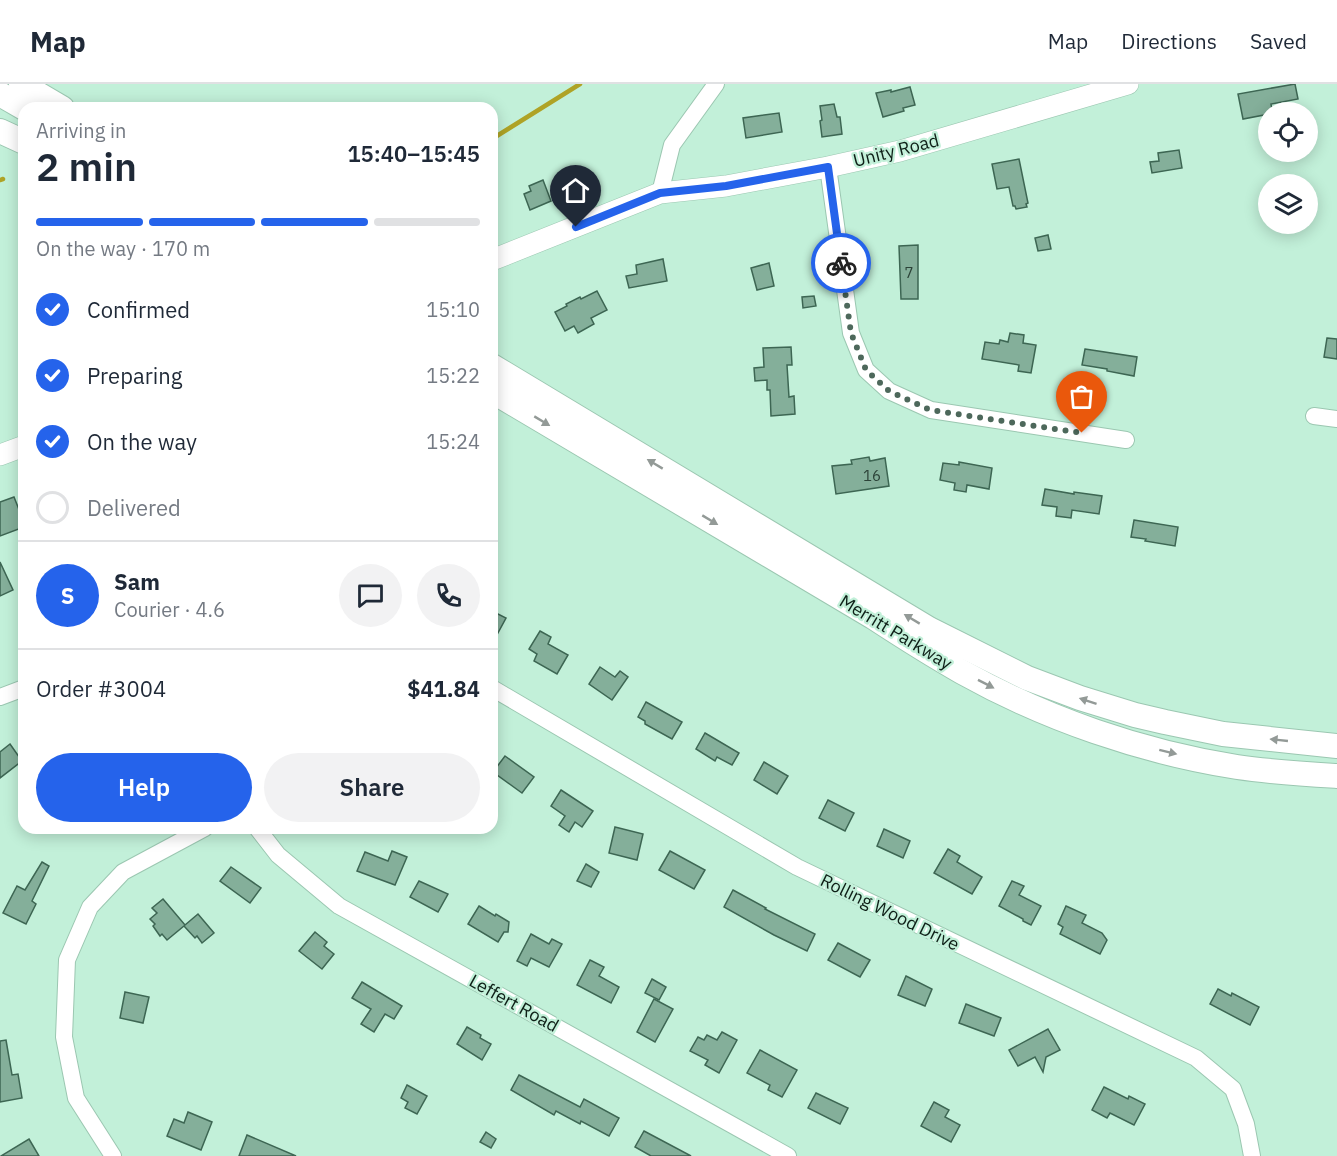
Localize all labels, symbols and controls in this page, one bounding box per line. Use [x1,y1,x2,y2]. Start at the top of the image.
text: Map [30,23,86,60]
text: Map [1048,27,1088,55]
text: Directions [1121,27,1217,55]
text: Saved [1250,27,1307,55]
map controls [1258,102,1318,234]
button: locate [1258,102,1318,162]
text: Arriving in [36,117,126,144]
street label: Unity Road [851,128,941,172]
text: 15:40–15:45 [347,139,480,168]
text: 2 min [36,141,137,192]
pin [550,165,601,227]
icon: home [559,174,592,207]
button: layers [1258,174,1318,234]
courier [811,233,871,293]
text: On the way · 170 m [36,235,210,262]
icon: bike [825,247,858,280]
house number: 7 [904,263,914,282]
icon: check [36,293,69,326]
text: Confirmed [87,295,190,324]
text: 15:10 [426,296,480,323]
icon: check [36,359,69,392]
text: Preparing [87,361,182,390]
text: 15:22 [426,362,480,389]
pin [1056,371,1107,433]
icon: bag [1065,380,1098,413]
one-way arrow [534,415,550,426]
icon: check [36,425,69,458]
text: On the way [87,427,197,456]
text: 15:24 [426,428,480,455]
one-way arrow [646,459,663,469]
house number: 16 [863,466,881,485]
text: Delivered [87,493,181,522]
one-way arrow [702,515,718,526]
button: chat [339,564,402,627]
button: phone [417,564,480,627]
text: Sam [114,567,160,596]
text: S [61,581,74,610]
street label: Merritt Parkway [835,589,957,675]
text: Courier · 4.6 [114,596,225,623]
one-way arrow [904,613,920,624]
text: Order #3004 [36,674,166,703]
text: $41.84 [407,674,480,703]
one-way arrow [977,680,994,689]
one-way arrow [1079,695,1097,705]
one-way arrow [1269,735,1288,745]
one-way arrow [1159,748,1178,757]
button: Help [36,753,252,822]
button: Share [264,753,480,822]
street label: Rolling Wood Drive [817,868,963,956]
street label: Leffert Road [465,969,563,1037]

